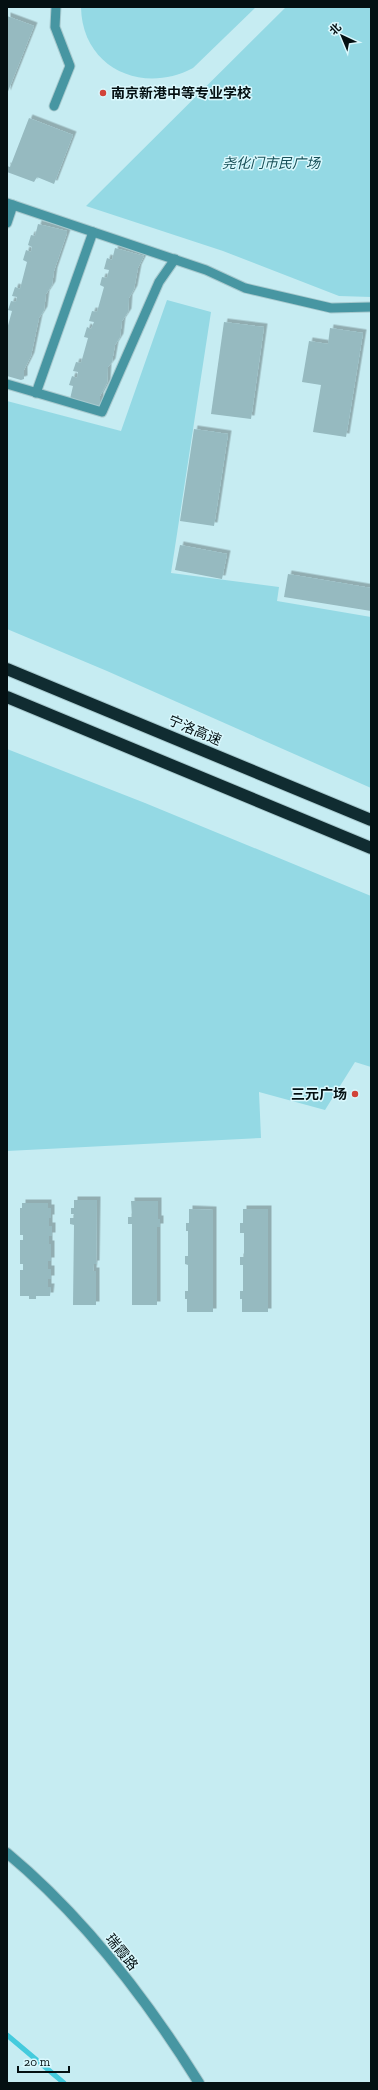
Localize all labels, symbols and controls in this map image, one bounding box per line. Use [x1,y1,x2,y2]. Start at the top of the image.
north arrow [322,16,362,56]
text: 北 [327,21,344,38]
place label: 南京新港中等专业学校 [111,85,251,102]
marker: 南京新港中等专业学校 [98,88,108,98]
park label: 尧化门市民广场 [222,155,321,172]
street label: 宁洛高速 [166,712,224,749]
place label: 三元广场 [291,1086,347,1103]
marker: 三元广场 [350,1089,360,1099]
street label: 瑞霞路 [102,1931,141,1974]
scale bar [18,2048,69,2074]
text: 20 m [24,2055,51,2069]

